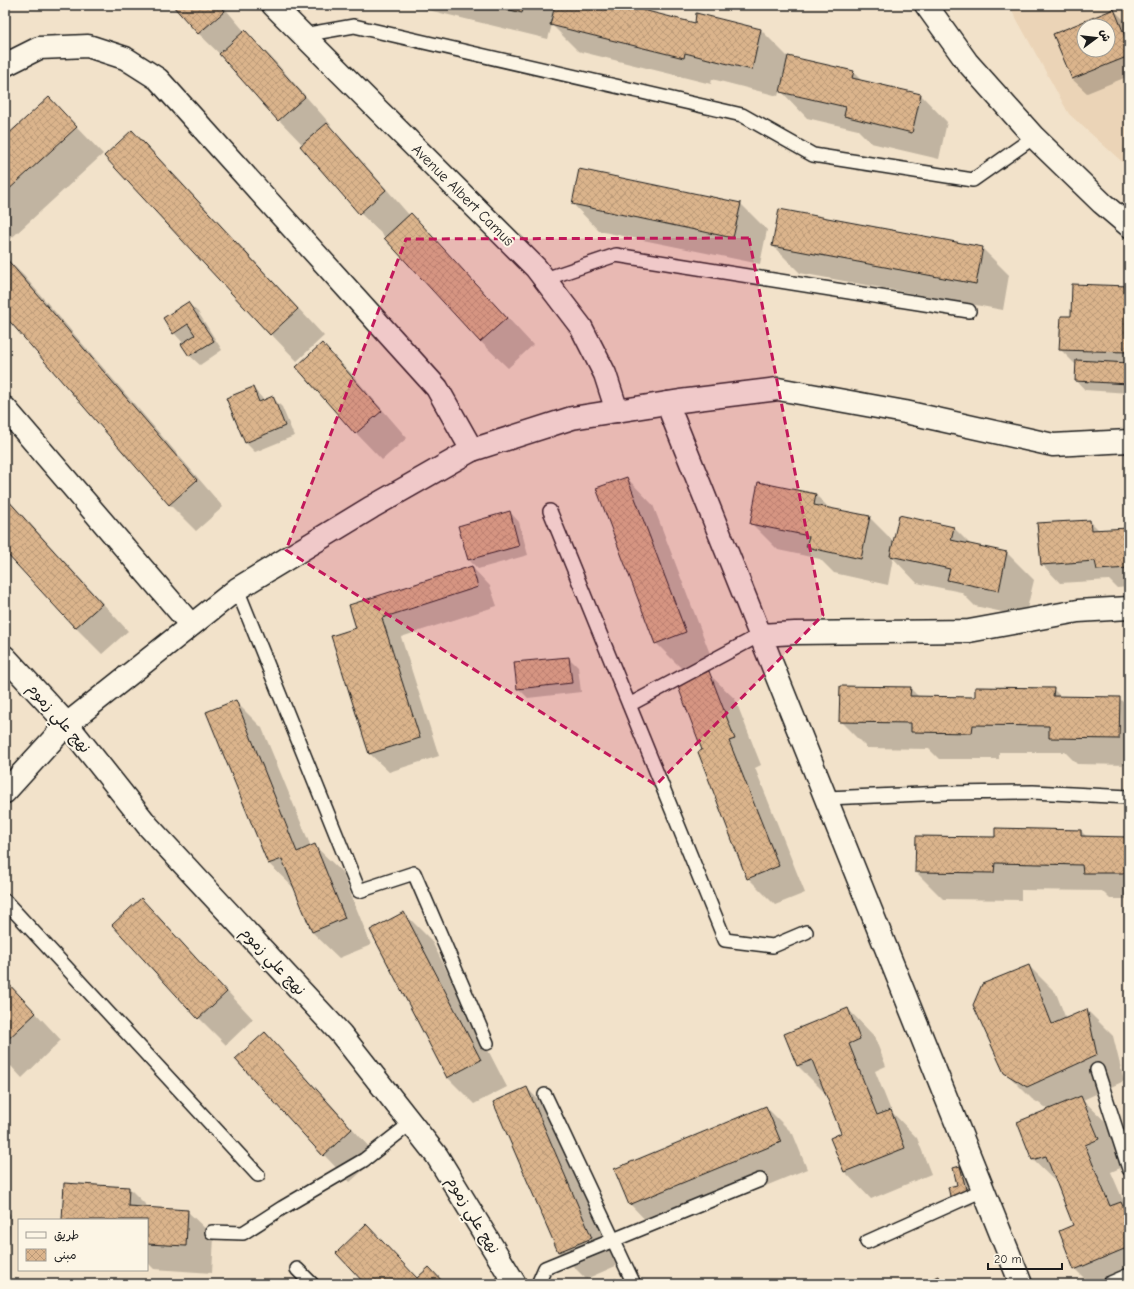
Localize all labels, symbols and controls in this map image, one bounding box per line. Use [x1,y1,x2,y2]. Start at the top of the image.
north arrow [1076,18,1116,58]
text: ش [1097,28,1113,43]
street label: Avenue Albert Camus [408,140,518,250]
street label: نهج علي زموم [21,679,94,759]
street label: نهج علي زموم [234,923,309,1002]
street label: نهج علي زموم [439,1173,503,1259]
legend [18,1219,148,1271]
text: طريق [54,1228,79,1242]
scale bar [988,1245,1062,1271]
text: مبنى [54,1248,77,1263]
text: 20 m [994,1252,1022,1266]

